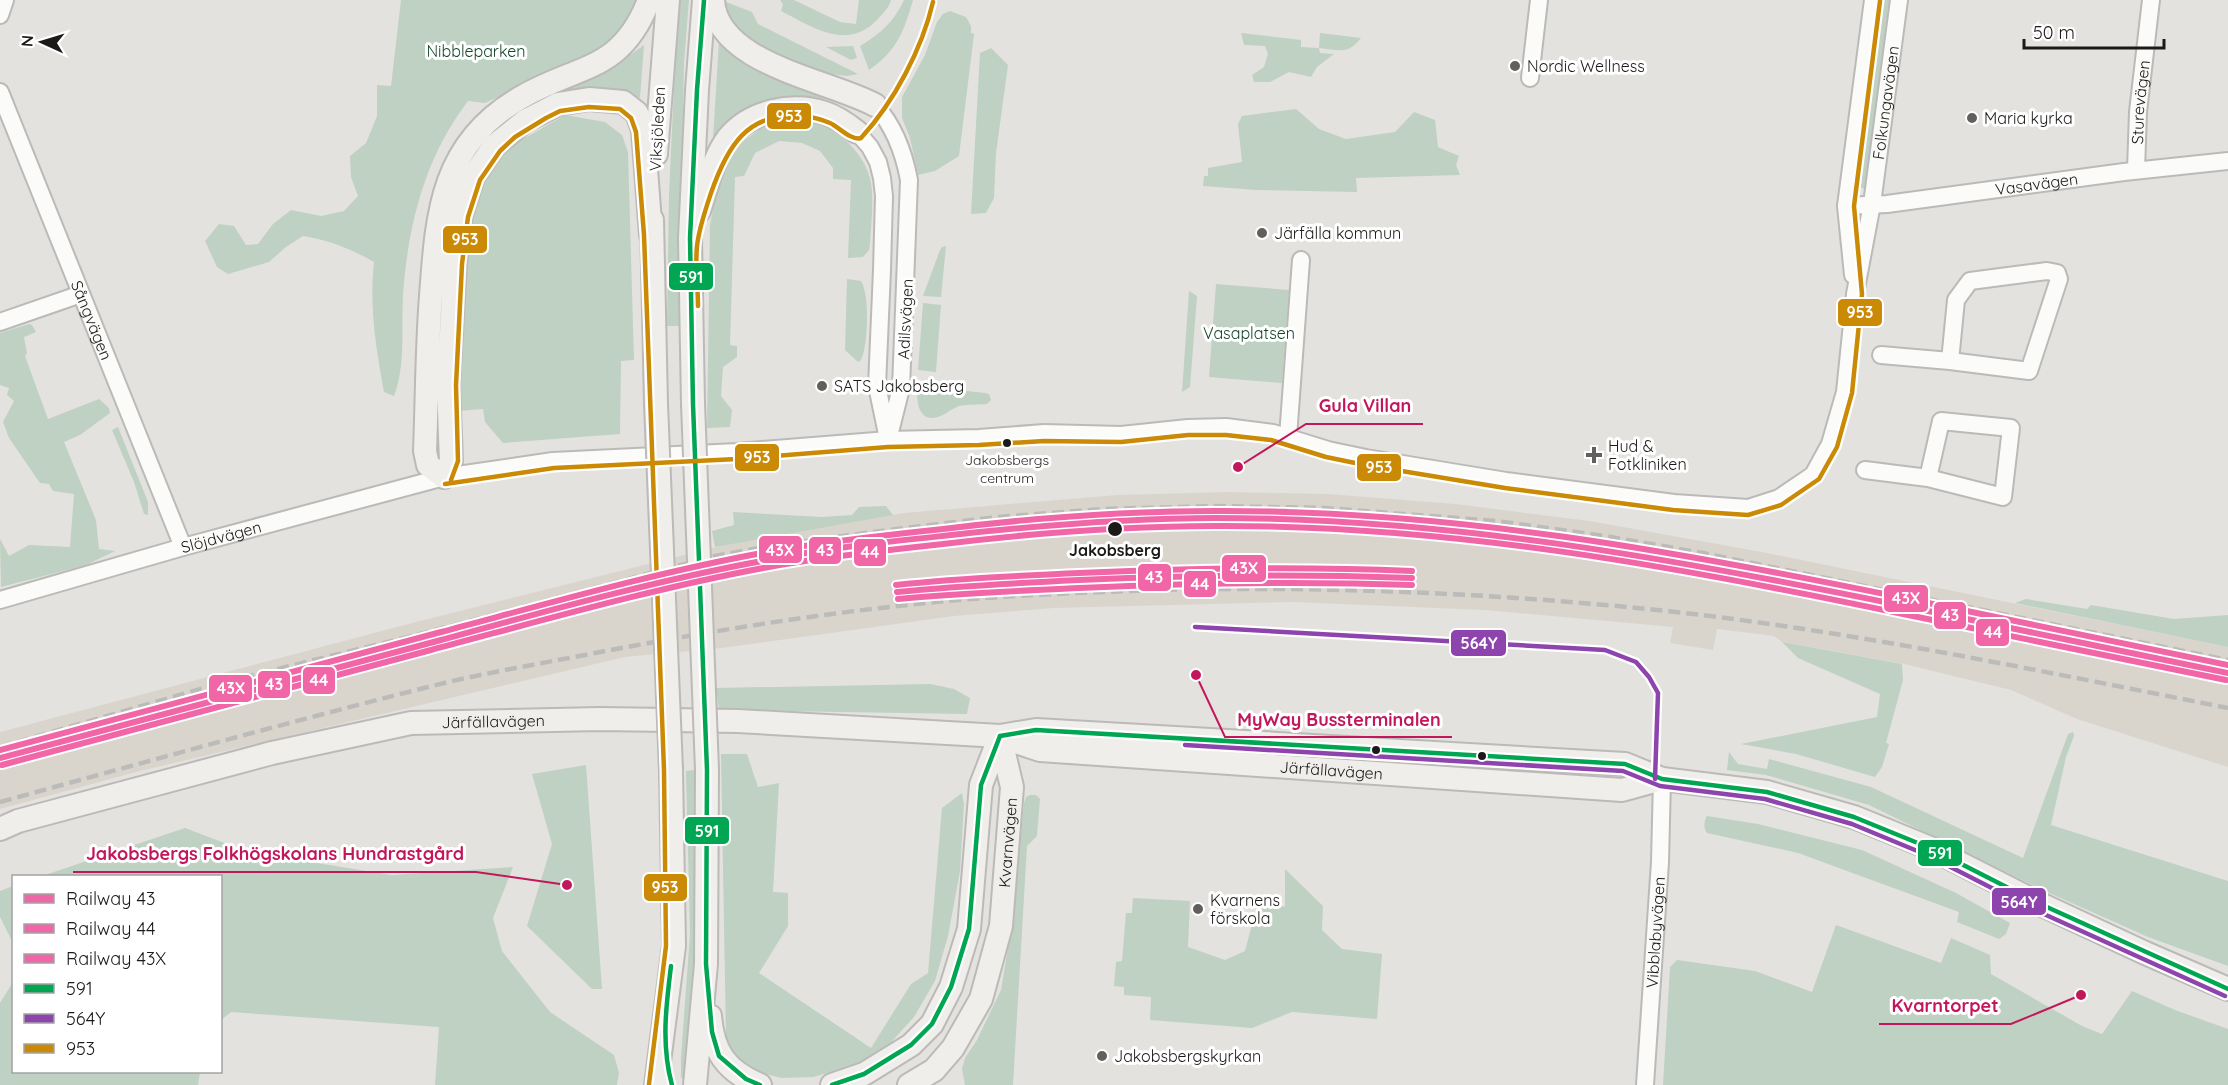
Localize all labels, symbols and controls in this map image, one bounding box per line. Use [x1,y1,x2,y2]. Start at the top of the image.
north arrow [12,12,72,72]
scale bar [2024,12,2164,50]
text: 50 m [2033,21,2075,44]
text: N [17,34,37,48]
park label: Nibbleparken [426,41,526,61]
street label: Folkungavägen [1868,44,1903,161]
place label: Nordic Wellness [1527,56,1645,76]
marker: Nordic Wellness [1508,59,1522,73]
street label: Sturevägen [2127,59,2154,145]
street label: Viksjöleden [645,86,669,172]
line badge: 953 [766,102,812,130]
text: 953 [776,106,802,126]
place label: Maria kyrka [1984,108,2073,128]
marker: Maria kyrka [1965,111,1979,125]
street label: Vasavägen [1994,168,2079,199]
place label: Järfälla kommun [1274,223,1401,243]
line badge: 953 [442,225,488,254]
marker: Järfälla kommun [1255,226,1269,240]
text: 953 [452,229,478,249]
line badge: 591 [668,262,714,291]
text: 591 [679,267,703,287]
street label: Sångvägen [67,278,117,363]
street label: Adilsvägen [893,278,917,360]
line badge: 953 [1837,298,1883,327]
text: 953 [1847,302,1873,322]
park label: Vasaplatsen [1203,323,1295,343]
place label: SATS Jakobsberg [834,376,964,396]
marker: SATS Jakobsberg [815,379,829,393]
callout: Gula Villan [1306,388,1423,424]
text: Gula Villan [1319,394,1411,417]
place label: Hud & Fotkliniken [1608,436,1687,474]
marker: Jakobsbergs centrum [1001,437,1013,449]
line badge: 953 [734,443,780,472]
marker: Hud & Fotkliniken [1585,446,1603,464]
text: 953 [744,447,770,467]
place label: Jakobsbergs centrum [965,451,1049,487]
line badge: 953 [1356,453,1402,482]
text: 953 [1366,457,1392,477]
street label: Slöjdvägen [179,516,264,557]
marker: Jakobsberg [1106,520,1124,538]
line badge: 43X [758,535,803,564]
line badge: 43 [808,536,842,565]
line badge: 44 [853,538,887,567]
text: 43X [766,540,794,560]
text: 43 [816,540,834,560]
place label: Jakobsberg [1069,540,1161,560]
text: 44 [861,542,880,562]
line badge: 43X [1221,554,1267,583]
text: 43X [1230,558,1258,578]
line badge: 43 [1137,563,1172,592]
text: 43 [1145,567,1163,587]
line badge: 44 [1183,570,1217,598]
text: 44 [1191,574,1210,594]
line badge: 43X [1883,584,1929,613]
text: 43X [1892,588,1920,608]
line badge: 43 [1933,601,1967,630]
text: 43 [1941,605,1959,625]
line badge: 44 [1975,618,2010,647]
text: 44 [1984,622,2003,642]
line badge: 564Y [1450,629,1507,657]
text: 564Y [1460,633,1498,653]
line badge: 44 [302,666,336,695]
line badge: 43 [257,670,291,699]
text: 44 [310,670,329,690]
line badge: 43X [208,674,253,703]
text: 43 [265,674,283,694]
text: 43X [217,678,245,698]
callout: MyWay Bussterminalen [1225,701,1452,737]
text: MyWay Bussterminalen [1237,708,1441,731]
street label: Järfällavägen [441,710,545,732]
unlabelled marker [1370,744,1382,756]
unlabelled marker [1476,750,1488,762]
street label: Järfällavägen [1279,757,1384,784]
street label: Kvarnvägen [994,797,1021,888]
line badge: 591 [684,816,730,845]
text: 591 [695,821,719,841]
callout: Jakobsbergs Folkhögskolans Hundrastgård [73,836,476,872]
line badge: 591 [1917,839,1963,867]
text: Jakobsbergs Folkhögskolans Hundrastgård [86,842,464,865]
text: 591 [1928,843,1952,863]
line badge: 953 [643,873,688,902]
legend [12,875,222,1073]
street label: Vibblabyvägen [1642,876,1669,989]
text: 953 [652,877,678,897]
text: Railway 43 [66,887,155,910]
line badge: 564Y [1991,887,2047,916]
place label: Kvarnens förskola [1210,890,1280,928]
text: 564Y [2000,892,2038,912]
marker: Kvarnens förskola [1191,902,1205,916]
text: Railway 44 [66,917,155,940]
text: Railway 43X [66,947,166,970]
text: 591 [66,977,93,1000]
callout: Kvarntorpet [1879,988,2011,1024]
text: Kvarntorpet [1891,994,1999,1017]
text: 564Y [66,1007,105,1030]
text: 953 [66,1037,95,1060]
place label: Jakobsbergskyrkan [1114,1046,1261,1066]
marker: Jakobsbergskyrkan [1095,1049,1109,1063]

